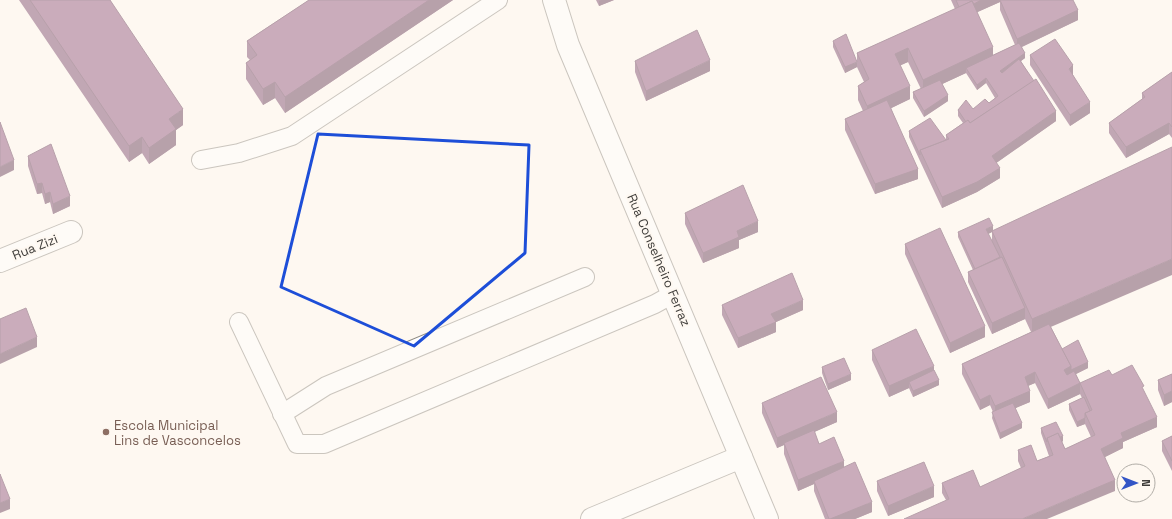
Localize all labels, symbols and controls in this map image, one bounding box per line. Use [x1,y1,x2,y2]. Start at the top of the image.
street label: Rua Conselheiro Ferraz [623,191,695,329]
street label: Rua Zizi [10,230,60,264]
place label: Escola Municipal Lins de Vasconcelos [114,417,241,449]
marker: Escola Municipal Lins de Vasconcelos [101,427,111,437]
north arrow [1116,463,1156,503]
text: N [1139,479,1153,487]

